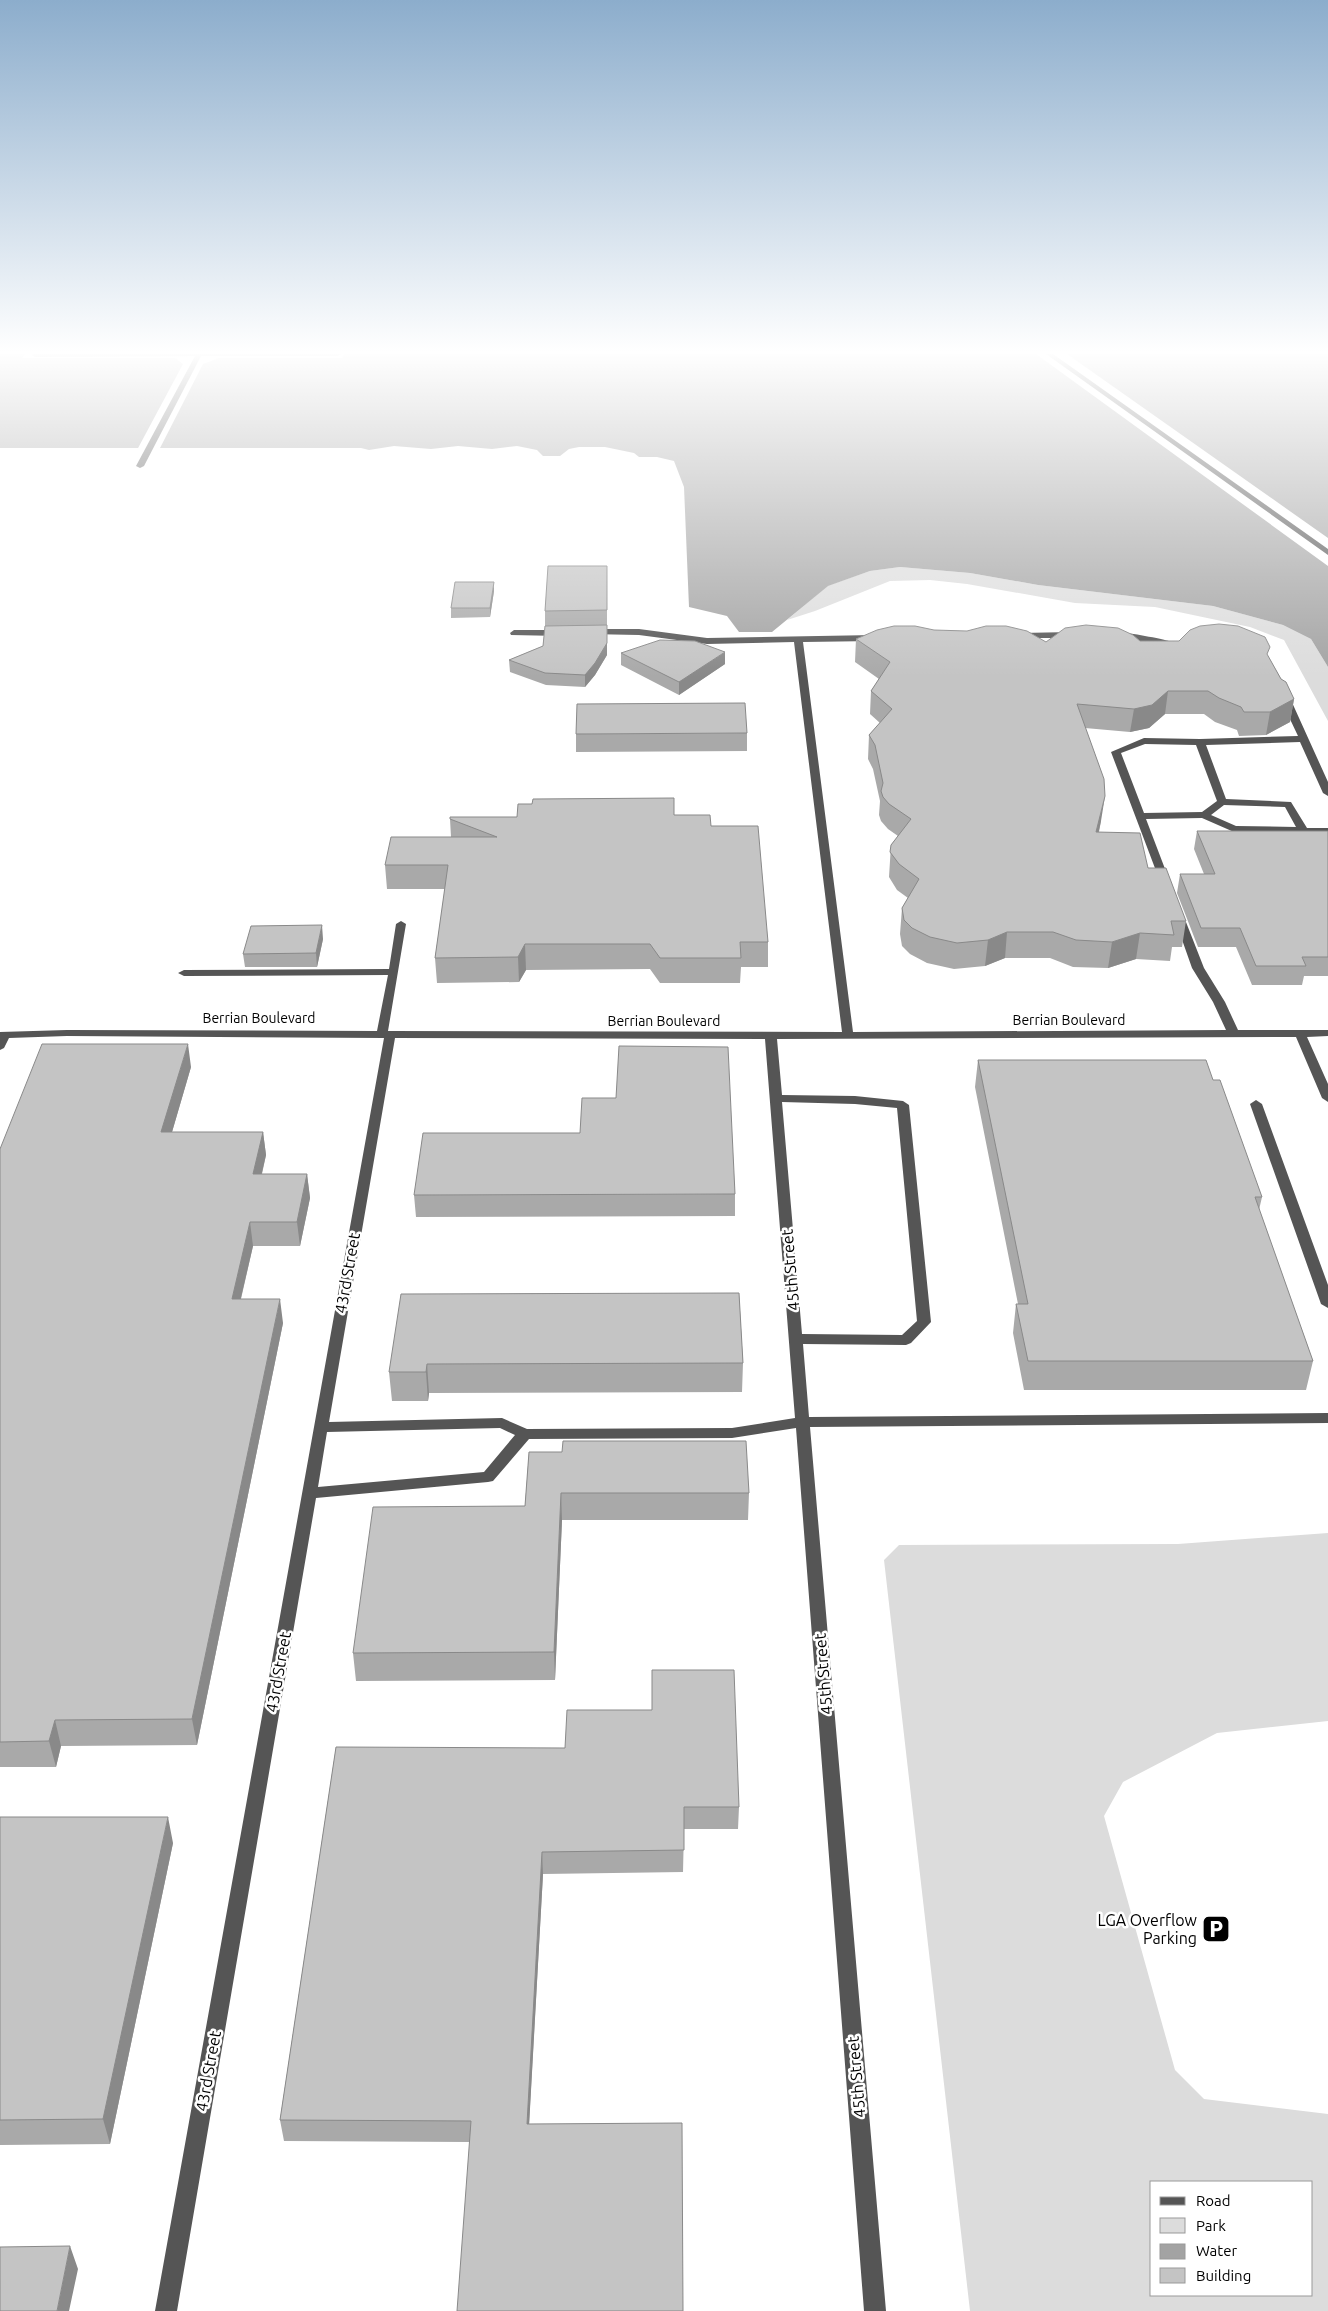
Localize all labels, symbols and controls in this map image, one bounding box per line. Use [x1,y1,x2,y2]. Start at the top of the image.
street label: Berrian Boulevard [203,1010,316,1026]
street label: Berrian Boulevard [1013,1012,1126,1028]
street label: Berrian Boulevard [608,1013,721,1029]
street label: 45th Street [777,1228,803,1312]
street label: 43rd Street [331,1230,363,1315]
street label: 43rd Street [262,1629,294,1714]
street label: 45th Street [810,1632,836,1716]
place label: LGA Overflow Parking [1098,1911,1198,1947]
parking icon: LGA Overflow Parking [1201,1914,1231,1944]
street label: 43rd Street [192,2028,224,2113]
street label: 45th Street [843,2035,869,2119]
legend [1150,2181,1313,2296]
text: Road [1196,2192,1231,2209]
text: Park [1196,2217,1226,2234]
text: Water [1196,2242,1237,2259]
text: Building [1196,2267,1251,2284]

